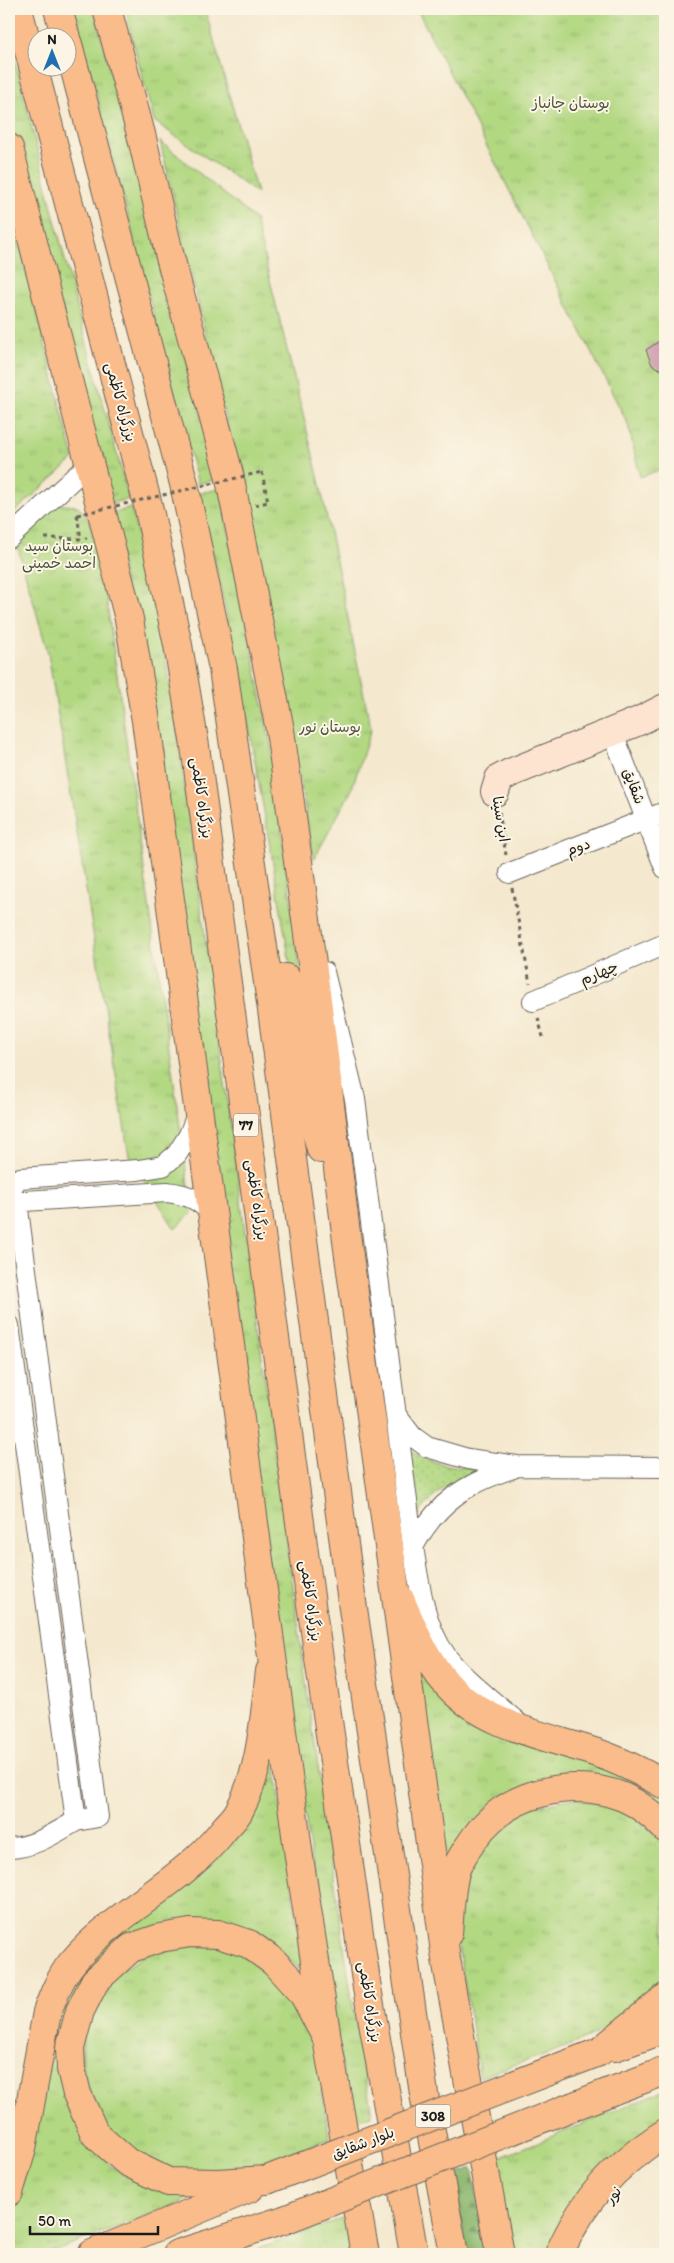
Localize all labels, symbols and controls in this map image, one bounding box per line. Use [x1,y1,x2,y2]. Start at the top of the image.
north arrow [28,28,78,78]
text: N [47,31,57,48]
park label: بوستان جانباز [531,94,610,112]
street label: بزرگراه کاظمی [101,360,140,444]
park label: بوستان سید احمد خمینی [22,537,96,573]
park label: بوستان نور [298,718,361,736]
street label: بزرگراه کاظمی [186,756,217,840]
street label: شقایق [619,766,649,806]
street label: ابن سینا [489,795,513,843]
street label: دوم [563,834,594,863]
street label: چهارم [577,957,622,991]
road number: 77 [234,1114,258,1136]
street label: بزرگراه کاظمی [241,1158,272,1242]
street label: بزرگراه کاظمی [295,1559,326,1643]
street label: بزرگراه کاظمی [354,1960,385,2044]
road number: 308 [416,2104,450,2128]
street label: بلوار شقایق [329,2123,397,2163]
street label: نور [600,2183,625,2208]
scale bar [30,2203,158,2235]
text: 50 m [38,2212,71,2230]

